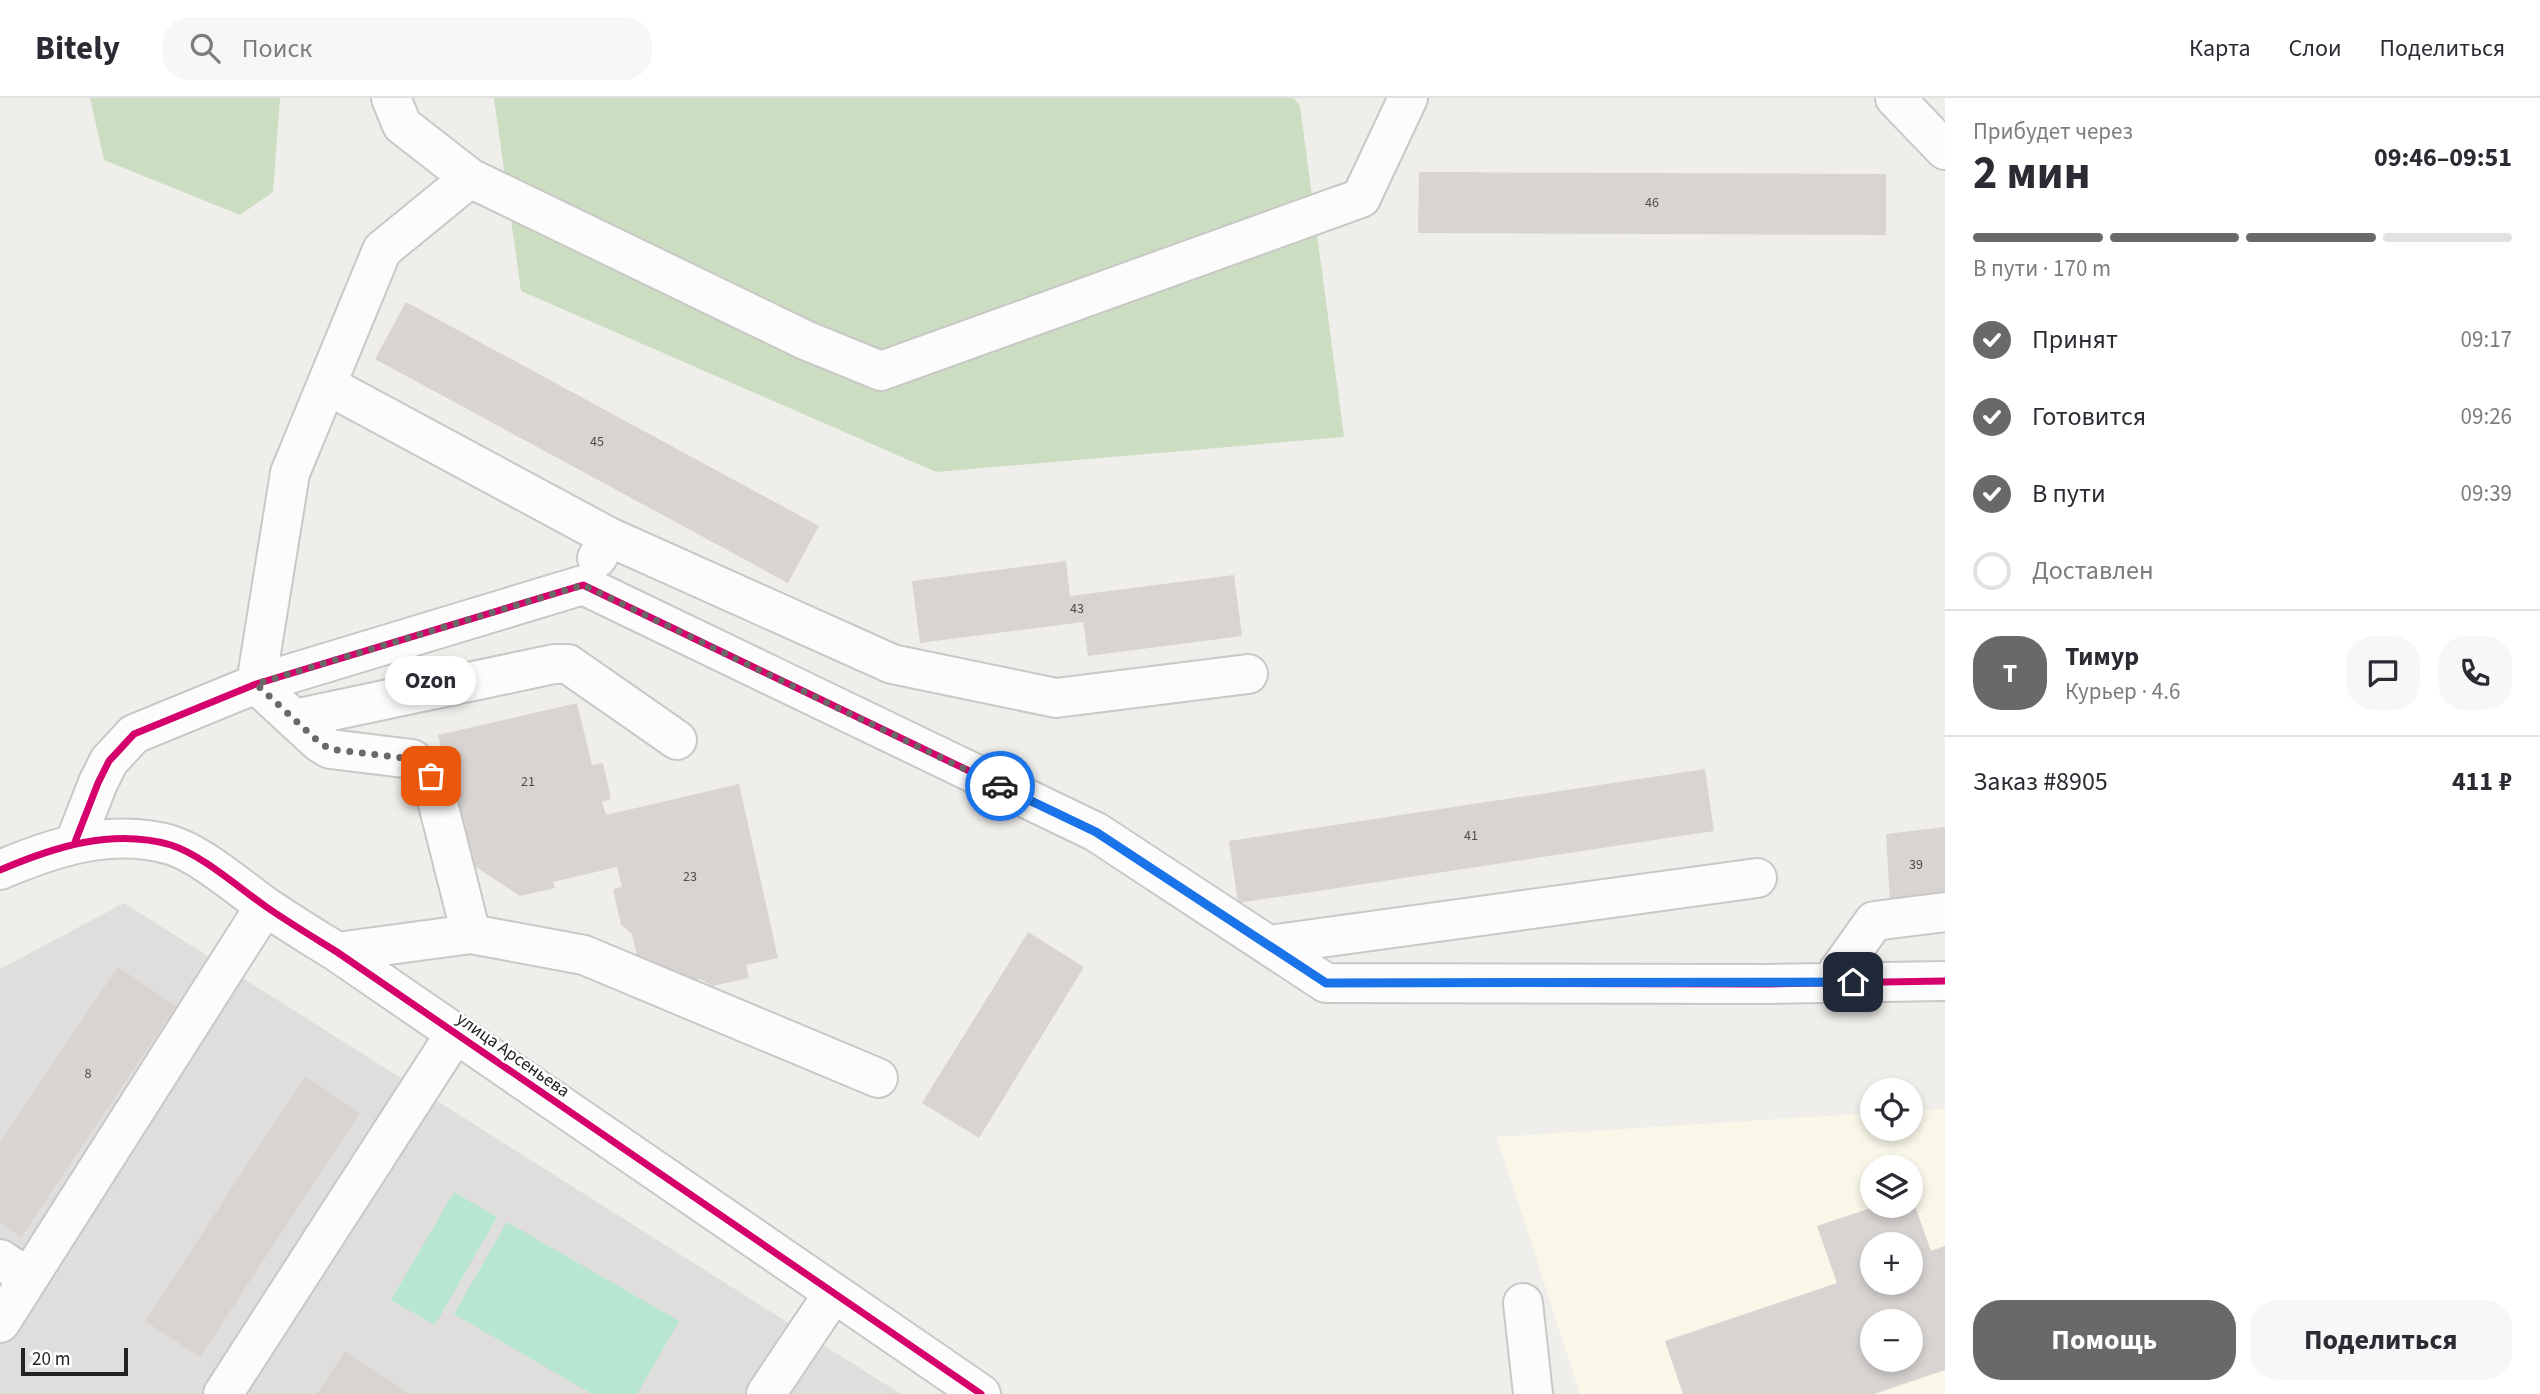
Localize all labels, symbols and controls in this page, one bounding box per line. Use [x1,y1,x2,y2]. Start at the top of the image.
search box [162,17,652,80]
text: Bitely [35,25,120,72]
icon: search [186,29,224,67]
text: Поиск [242,30,312,67]
text: Карта [2189,31,2251,66]
text: Слои [2289,31,2342,66]
text: Поделиться [2380,31,2505,66]
text: Прибудет через [1973,115,2133,148]
text: 09:46–09:51 [2374,139,2512,176]
text: 2 мин [1973,141,2090,206]
house number: 46 [1645,193,1659,213]
text: В пути · 170 m [1973,252,2111,285]
icon: check [1973,321,2011,359]
text: Принят [2032,321,2118,358]
text: 09:17 [2461,323,2512,356]
icon: check [1973,398,2011,436]
text: Готовится [2032,398,2146,435]
text: 09:26 [2461,400,2512,433]
house number: 45 [590,432,604,452]
icon: check [1973,475,2011,513]
text: В пути [2032,475,2106,512]
text: 09:39 [2461,477,2512,510]
text: Доставлен [2032,552,2154,589]
house number: 43 [1070,599,1084,619]
button: chat [2346,636,2420,710]
button: phone [2438,636,2512,710]
text: Тимур [2065,638,2139,675]
text: Т [2003,655,2017,692]
callout: Ozon [386,657,476,706]
text: Ozon [405,664,456,697]
text: Курьер · 4.6 [2065,675,2180,708]
pin [401,746,461,806]
courier [965,751,1035,821]
icon: bag [412,757,450,795]
text: Заказ #8905 [1973,763,2108,800]
text: 411 ₽ [2452,763,2512,800]
icon: car [981,767,1019,805]
house number: 21 [521,772,535,792]
house number: 41 [1464,826,1478,846]
house number: 39 [1909,855,1923,875]
house number: 23 [683,867,697,887]
pin [1823,952,1883,1012]
icon: home [1834,963,1872,1001]
street label: улица Арсеньева [451,1006,575,1104]
house number: 8 [85,1064,92,1084]
map controls [1860,1078,1923,1372]
button: locate [1860,1078,1923,1141]
button: layers [1860,1155,1923,1218]
button: + [1860,1232,1923,1295]
button: Помощь [1973,1300,2236,1380]
button: Поделиться [2250,1300,2512,1380]
button: − [1860,1309,1923,1372]
scale bar [21,1345,128,1377]
text: 20 m [32,1346,70,1373]

